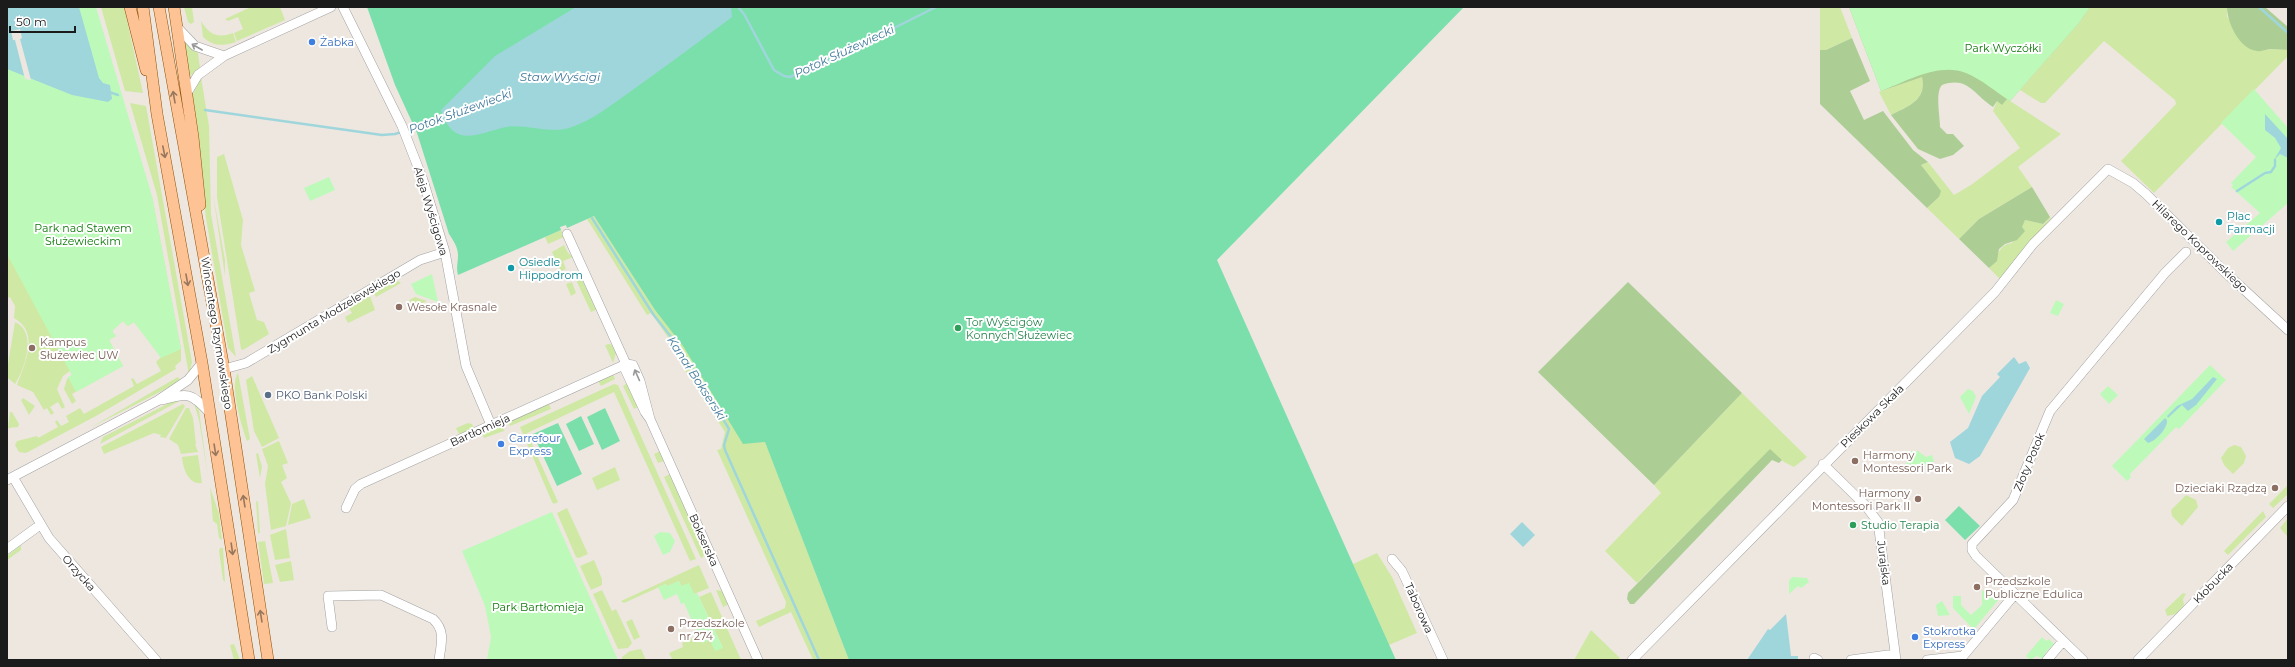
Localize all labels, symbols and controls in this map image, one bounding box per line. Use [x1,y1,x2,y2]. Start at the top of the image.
scale bar [10,8,75,34]
text: 50 m [16,14,47,29]
water label: Potok Służewiecki [792,21,897,81]
place label: Żabka [320,35,354,49]
marker: Żabka [307,37,317,47]
park label: Park Wyczółki [1964,41,2042,55]
one-way arrow [191,42,203,50]
water label: Staw Wyścigi [520,69,601,84]
water label: Potok Służewiecki [406,85,514,137]
one-way arrow [170,91,178,104]
one-way arrow [161,145,169,158]
street label: Aleja Wyścigowa [411,165,451,257]
street label: Hilarego Koprowskiego [2149,196,2251,296]
place label: Plac Farmacji [2227,209,2275,236]
marker: Plac Farmacji [2214,217,2224,227]
park label: Park nad Stawem Służewieckim [34,221,132,248]
place label: Osiedle Hippodrom [519,255,583,282]
street label: Wincentego Rzymowskiego [198,256,236,410]
marker: Osiedle Hippodrom [506,263,516,273]
street label: Zygmunta Modzelewskiego [265,266,403,356]
one-way arrow [184,273,192,286]
place label: Wesołe Krasnale [407,300,498,314]
marker: Wesołe Krasnale [394,302,404,312]
place label: Tor Wyścigów Konnych Służewiec [966,315,1072,342]
marker: Tor Wyścigów Konnych Służewiec [953,323,963,333]
water label: Kanał Bokserski [664,333,730,423]
place label: Kampus Służewiec UW [40,335,119,362]
marker: Kampus Służewiec UW [27,343,37,353]
one-way arrow [633,369,641,381]
street label: Pieskowa Skała [1837,381,1907,451]
place label: PKO Bank Polski [276,388,368,402]
marker: PKO Bank Polski [263,390,273,400]
street label: Bartłomieja [448,411,512,449]
street label: Złoty Potok [2010,430,2048,493]
place label: Carrefour Express [509,431,561,458]
marker: Carrefour Express [496,439,506,449]
one-way arrow [211,443,219,456]
place label: Harmony Montessori Park [1863,448,1952,475]
marker: Harmony Montessori Park [1850,456,1860,466]
place label: Dzieciaki Rządzą [2175,481,2267,495]
marker: Dzieciaki Rządzą [2270,483,2280,493]
place label: Harmony Montessori Park II [1812,486,1910,513]
marker: Harmony Montessori Park II [1913,494,1923,504]
one-way arrow [240,495,248,508]
street label: Bokserska [686,511,722,569]
place label: Studio Terapia [1861,518,1940,532]
marker: Studio Terapia [1848,520,1858,530]
street label: Jurajska [1874,539,1894,586]
one-way arrow [228,542,236,555]
street label: Orzycka [59,552,99,594]
street label: Kłobucka [2190,560,2236,606]
place label: Przedszkole Publiczne Edulica [1985,574,2083,601]
street label: Taborowa [1402,581,1436,635]
marker: Przedszkole Publiczne Edulica [1972,582,1982,592]
park label: Park Bartłomieja [492,600,584,614]
one-way arrow [257,610,265,623]
place label: Przedszkole nr 274 [679,616,745,643]
marker: Przedszkole nr 274 [666,624,676,634]
place label: Stokrotka Express [1923,624,1976,651]
marker: Stokrotka Express [1910,632,1920,642]

